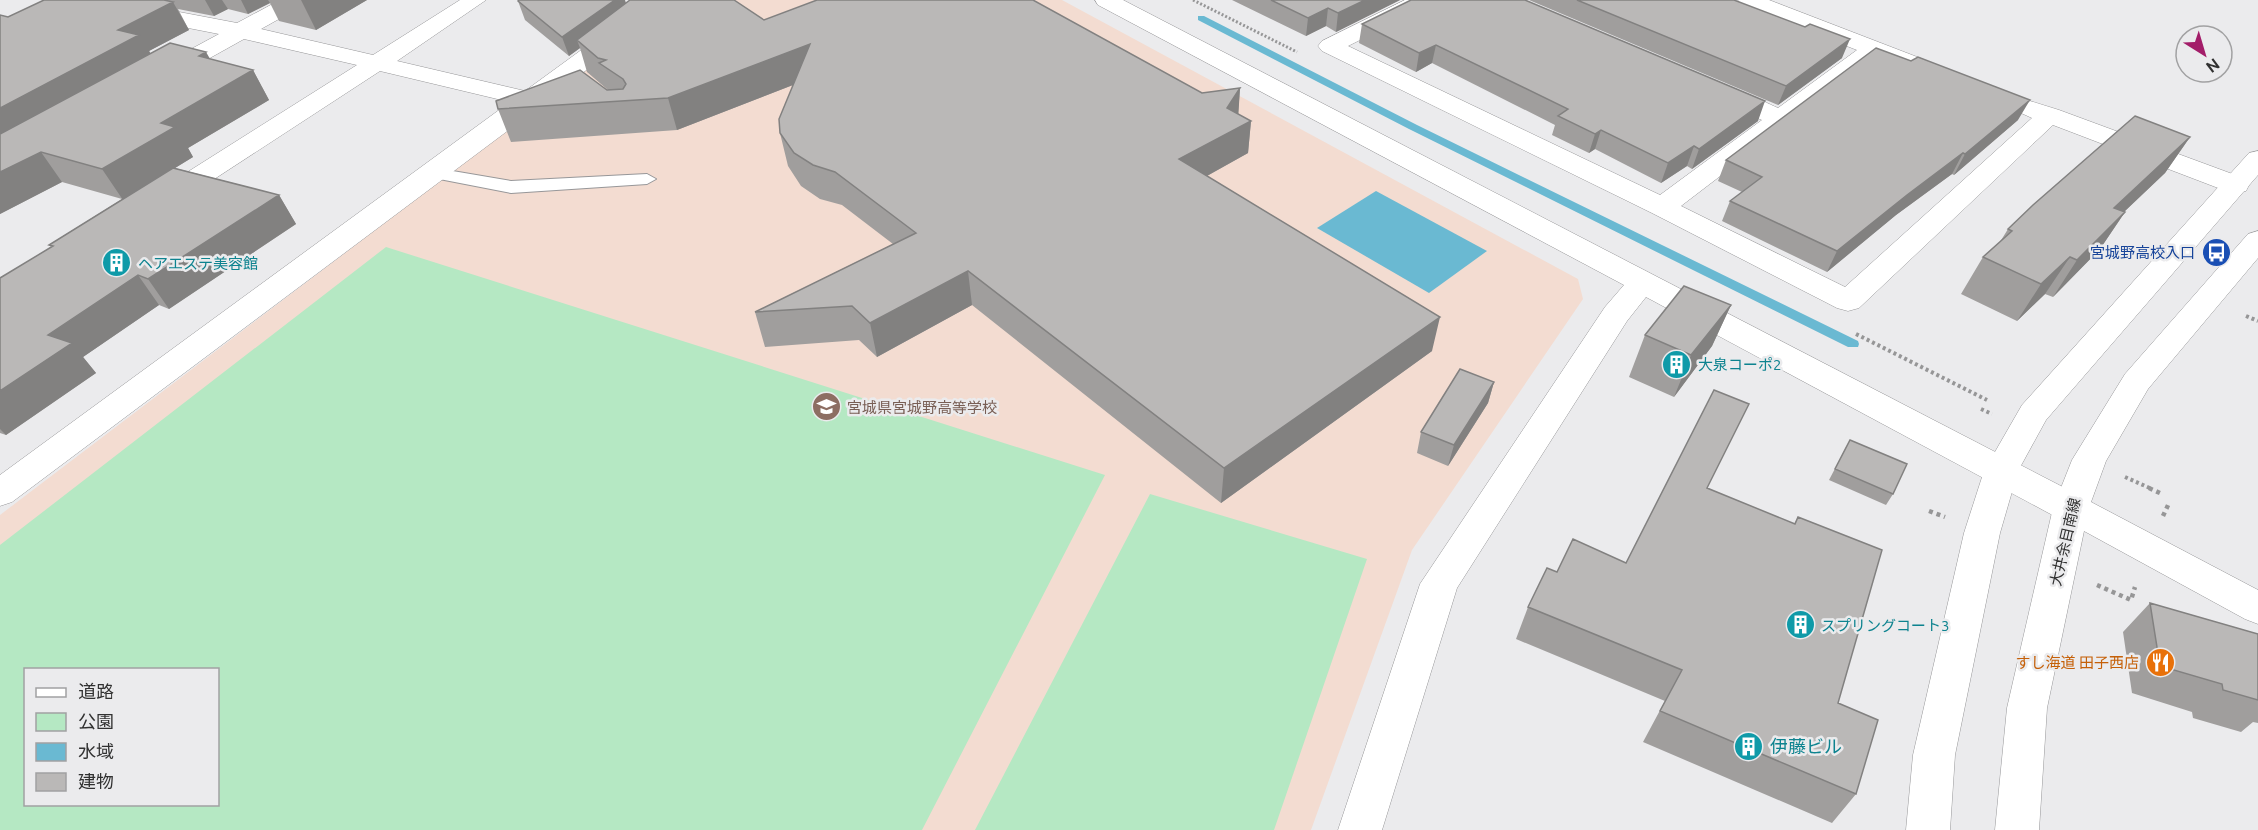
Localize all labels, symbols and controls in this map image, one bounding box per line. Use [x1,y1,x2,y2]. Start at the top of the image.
north arrow [2174,24,2234,84]
text: N [2203,55,2223,77]
bus stop icon: 宮城野高校入口 [2200,236,2232,268]
place label: 宮城野高校入口 [2090,244,2195,261]
building icon: ヘアエステ美容館 [101,247,133,279]
place label: ヘアエステ美容館 [138,255,258,272]
building icon: 大泉コーポ2 [1661,348,1693,380]
place label: 大泉コーポ2 [1698,356,1781,373]
school or university icon: 宮城県宮城野高等学校 [810,391,842,423]
place label: 宮城県宮城野高等学校 [847,399,997,416]
street label: 大井余目南線 [2047,496,2083,588]
building icon: スプリングコート3 [1784,609,1816,641]
place label: スプリングコート3 [1821,617,1949,634]
restaurant icon: すし海道 田子西店 [2144,646,2176,678]
place label: すし海道 田子西店 [2016,654,2139,671]
legend [24,668,219,806]
text: 道路 [78,681,114,701]
text: 公園 [78,711,114,731]
building icon: 伊藤ビル [1733,730,1765,762]
place label: 伊藤ビル [1770,736,1842,756]
text: 水域 [78,741,114,761]
text: 建物 [78,771,114,791]

